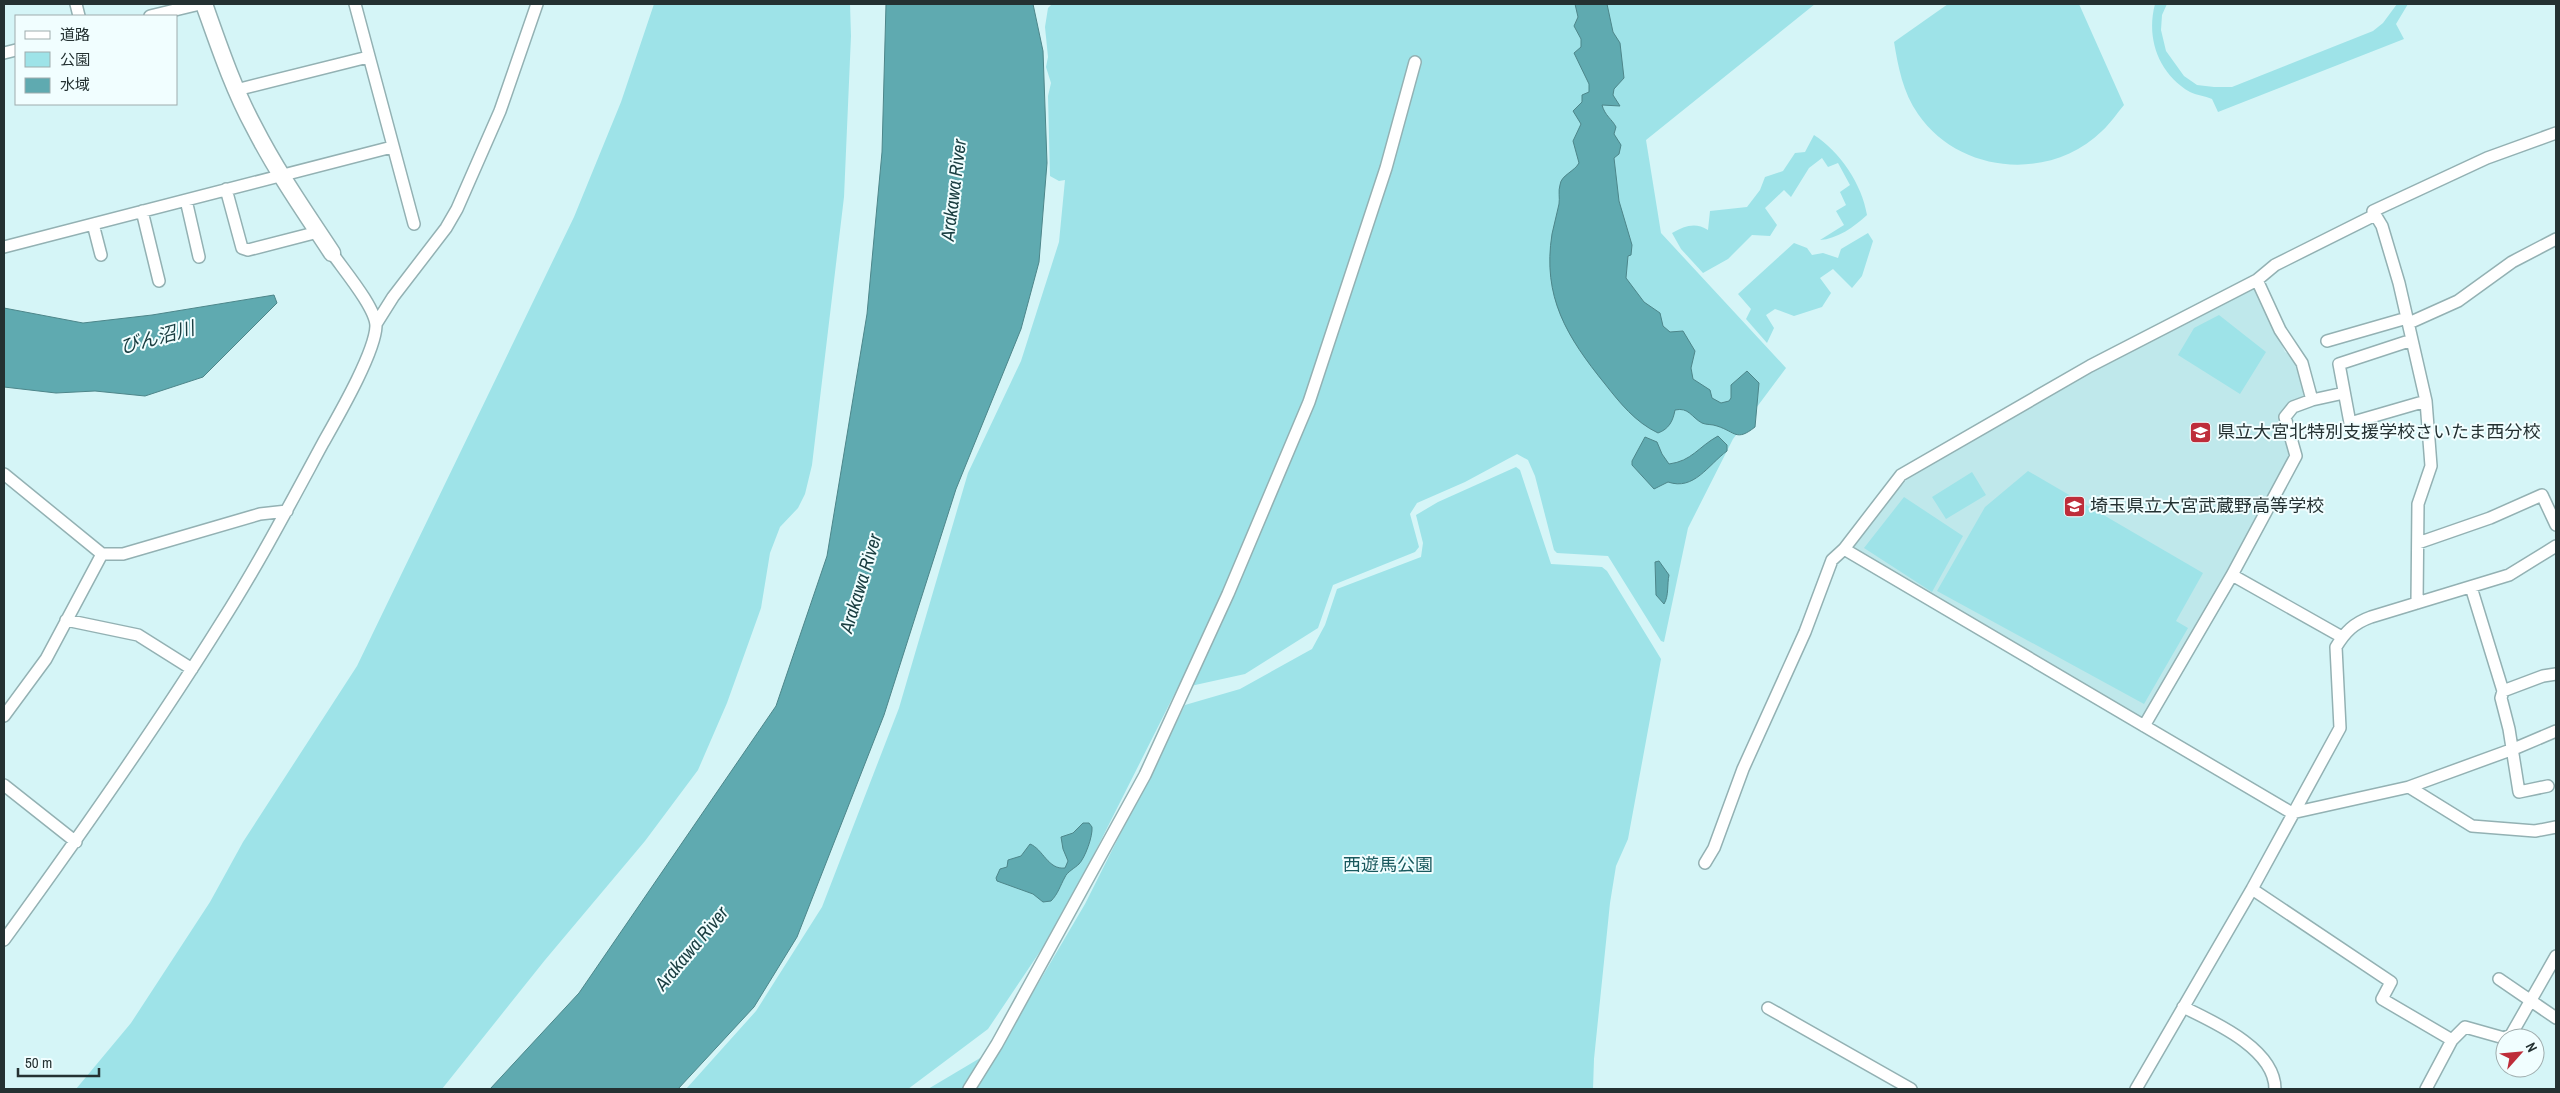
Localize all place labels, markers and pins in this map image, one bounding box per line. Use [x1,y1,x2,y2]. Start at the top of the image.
place label: 県立大宮北特別支援学校さいたま西分校 [2217,419,2540,444]
school or university icon: 県立大宮北特別支援学校さいたま西分校 [2189,420,2213,444]
place label: 埼玉県立大宮武蔵野高等学校 [2090,493,2324,518]
school or university icon: 埼玉県立大宮武蔵野高等学校 [2062,494,2086,518]

